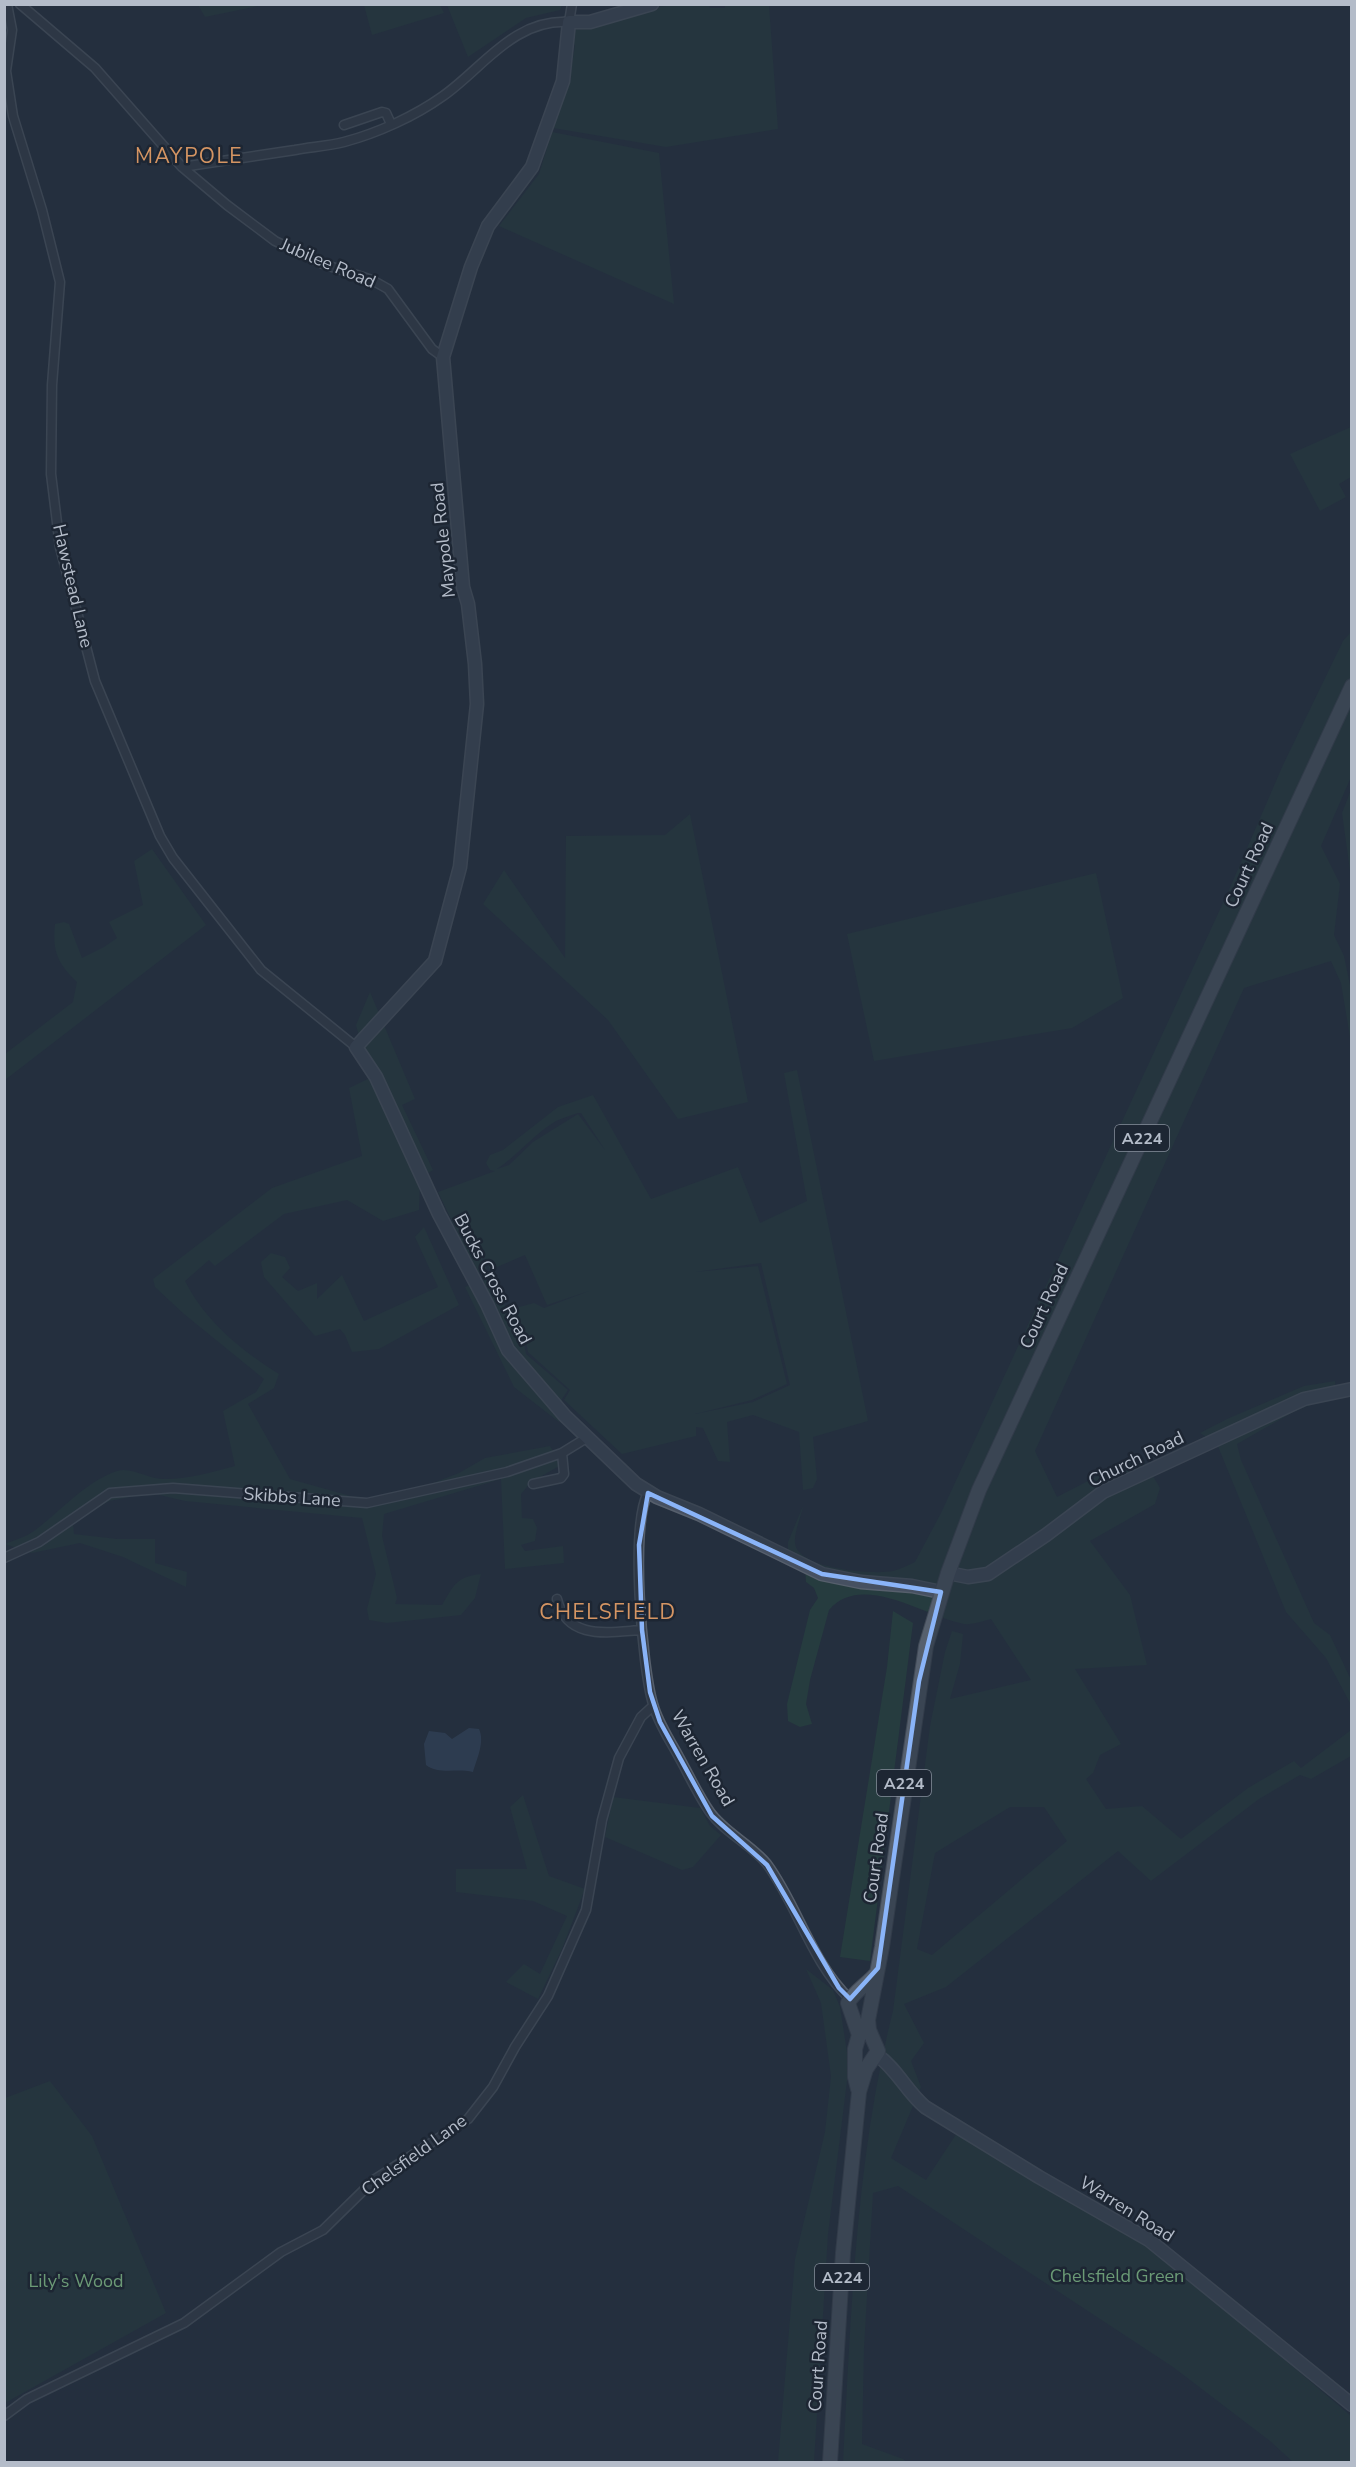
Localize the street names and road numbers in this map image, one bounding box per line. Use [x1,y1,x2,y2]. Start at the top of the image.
street label: Jubilee Road [276,232,379,294]
street label: Maypole Road [425,481,461,599]
street label: Hawstead Lane [47,522,99,650]
street label: Court Road [1219,819,1279,911]
road number: A224 [1115,1125,1169,1151]
street label: Bucks Cross Road [448,1209,538,1349]
street label: Court Road [1014,1260,1074,1352]
street label: Church Road [1084,1425,1188,1493]
street label: Skibbs Lane [242,1482,342,1512]
street label: Warren Road [666,1705,740,1811]
road number: A224 [877,1770,931,1796]
street label: Court Road [858,1811,894,1905]
street label: Chelsfield Lane [356,2109,472,2201]
street label: Warren Road [1075,2170,1179,2248]
road number: A224 [815,2264,869,2290]
street label: Court Road [803,2320,833,2412]

